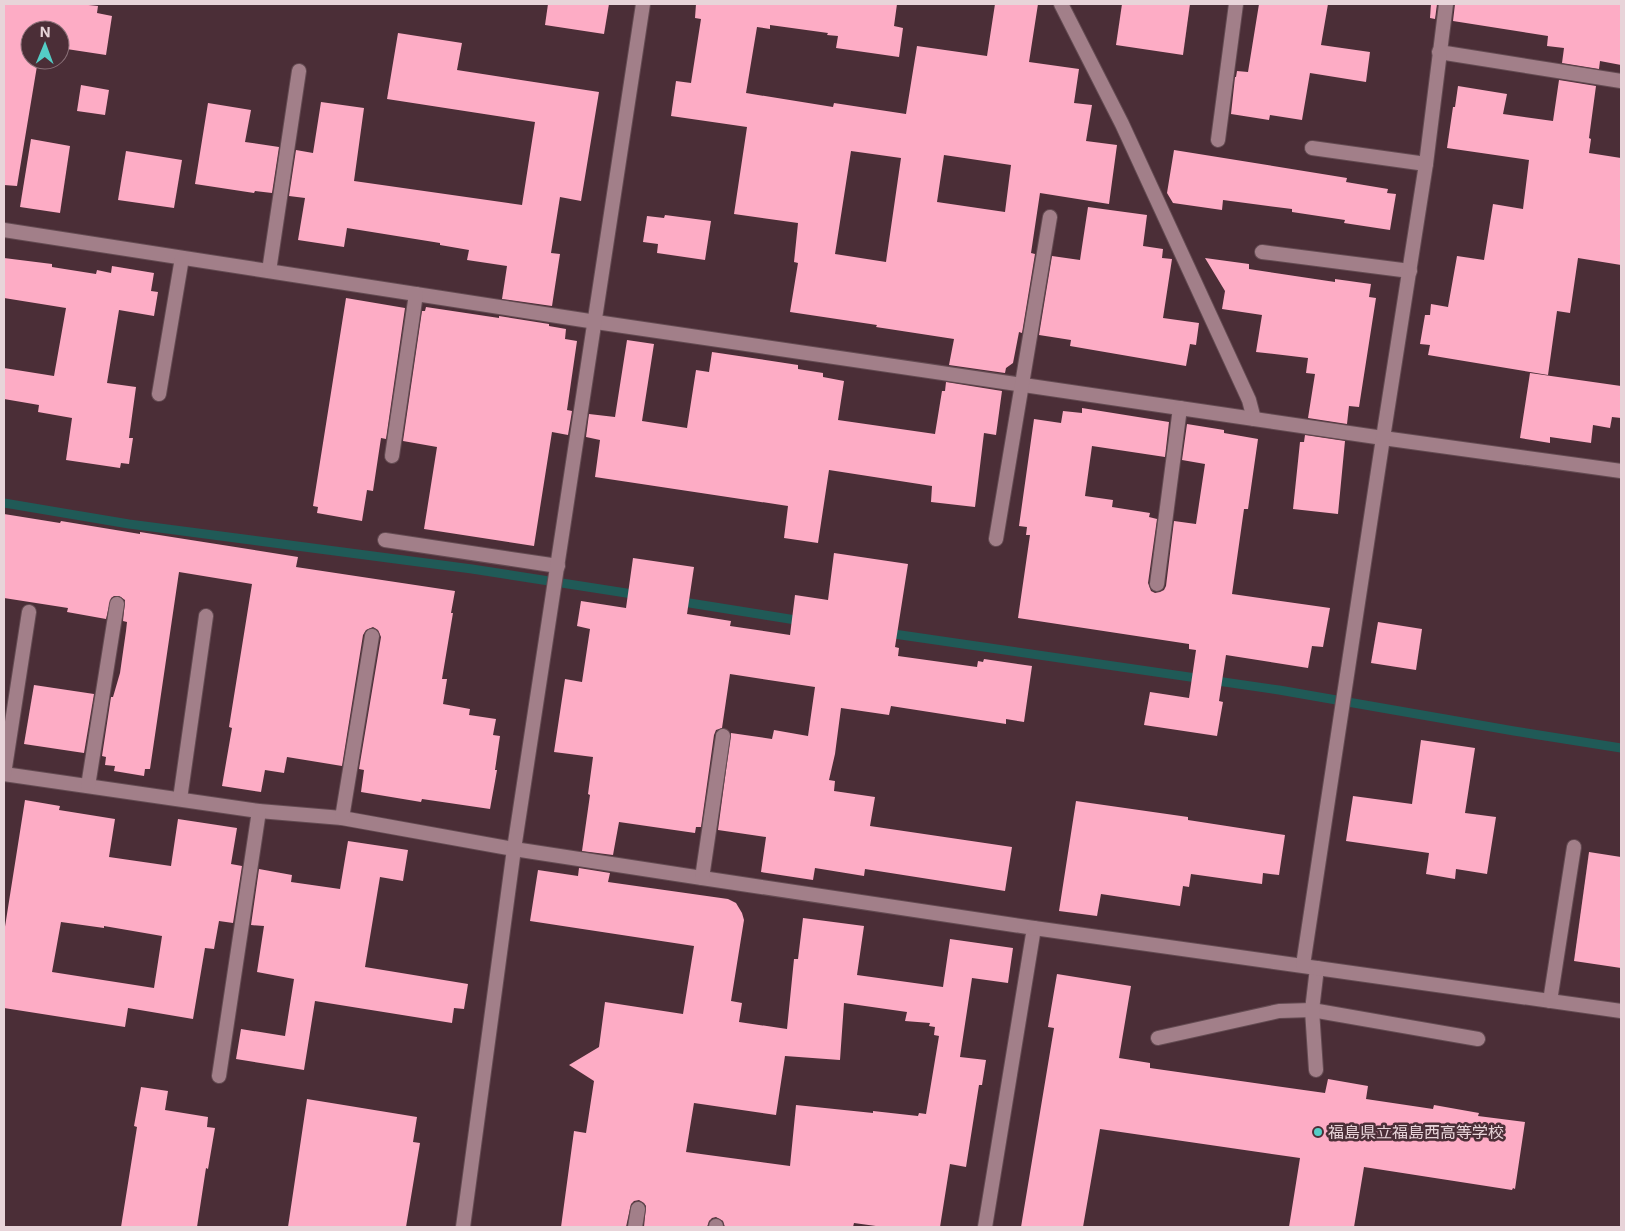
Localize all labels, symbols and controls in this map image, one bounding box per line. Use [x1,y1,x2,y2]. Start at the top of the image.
north arrow [20,20,70,70]
text: N [40,23,51,40]
place label: 福島県立福島西高等学校 [1328,1122,1504,1142]
marker: 福島県立福島西高等学校 [1312,1126,1324,1138]

